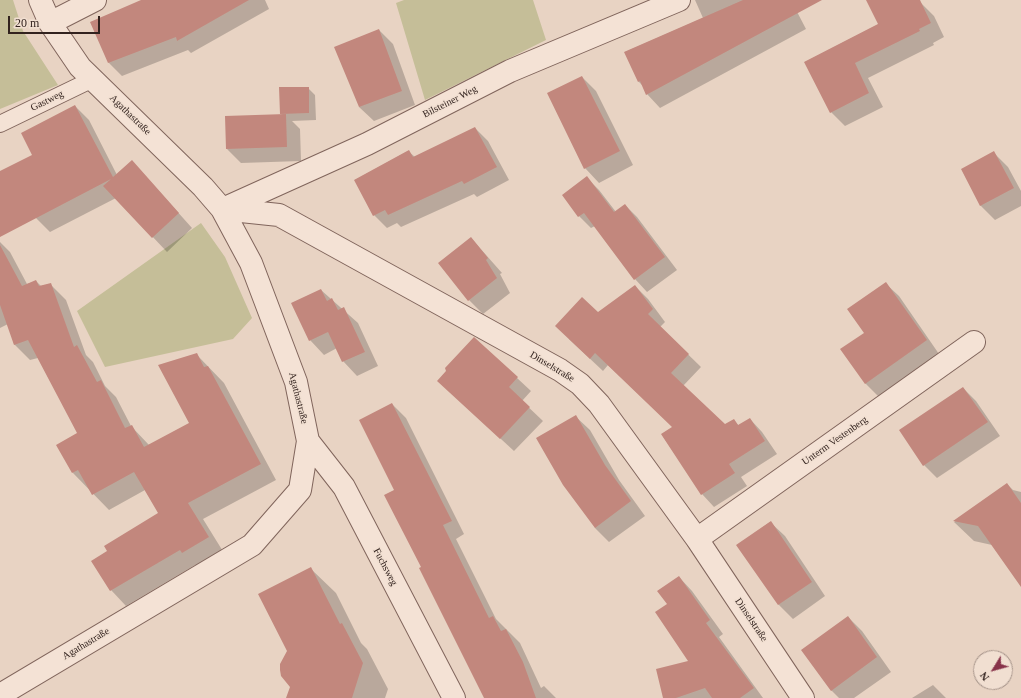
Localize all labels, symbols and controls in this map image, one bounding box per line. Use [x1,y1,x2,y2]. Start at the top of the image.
scale bar [10,8,102,34]
text: 20 m [15,16,39,30]
street label: Bilsteiner Weg [421,83,479,121]
street label: Gastweg [29,88,65,114]
street label: Agathastraße [107,92,153,138]
street label: Dinselstraße [527,349,577,385]
street label: Agathastraße [286,371,310,425]
street label: Unterm Vestenberg [800,414,870,468]
street label: Fuchsweg [370,546,400,588]
street label: Dinselstraße [732,596,770,644]
street label: Agathastraße [60,625,112,663]
north arrow [973,650,1013,690]
text: N [977,670,991,683]

